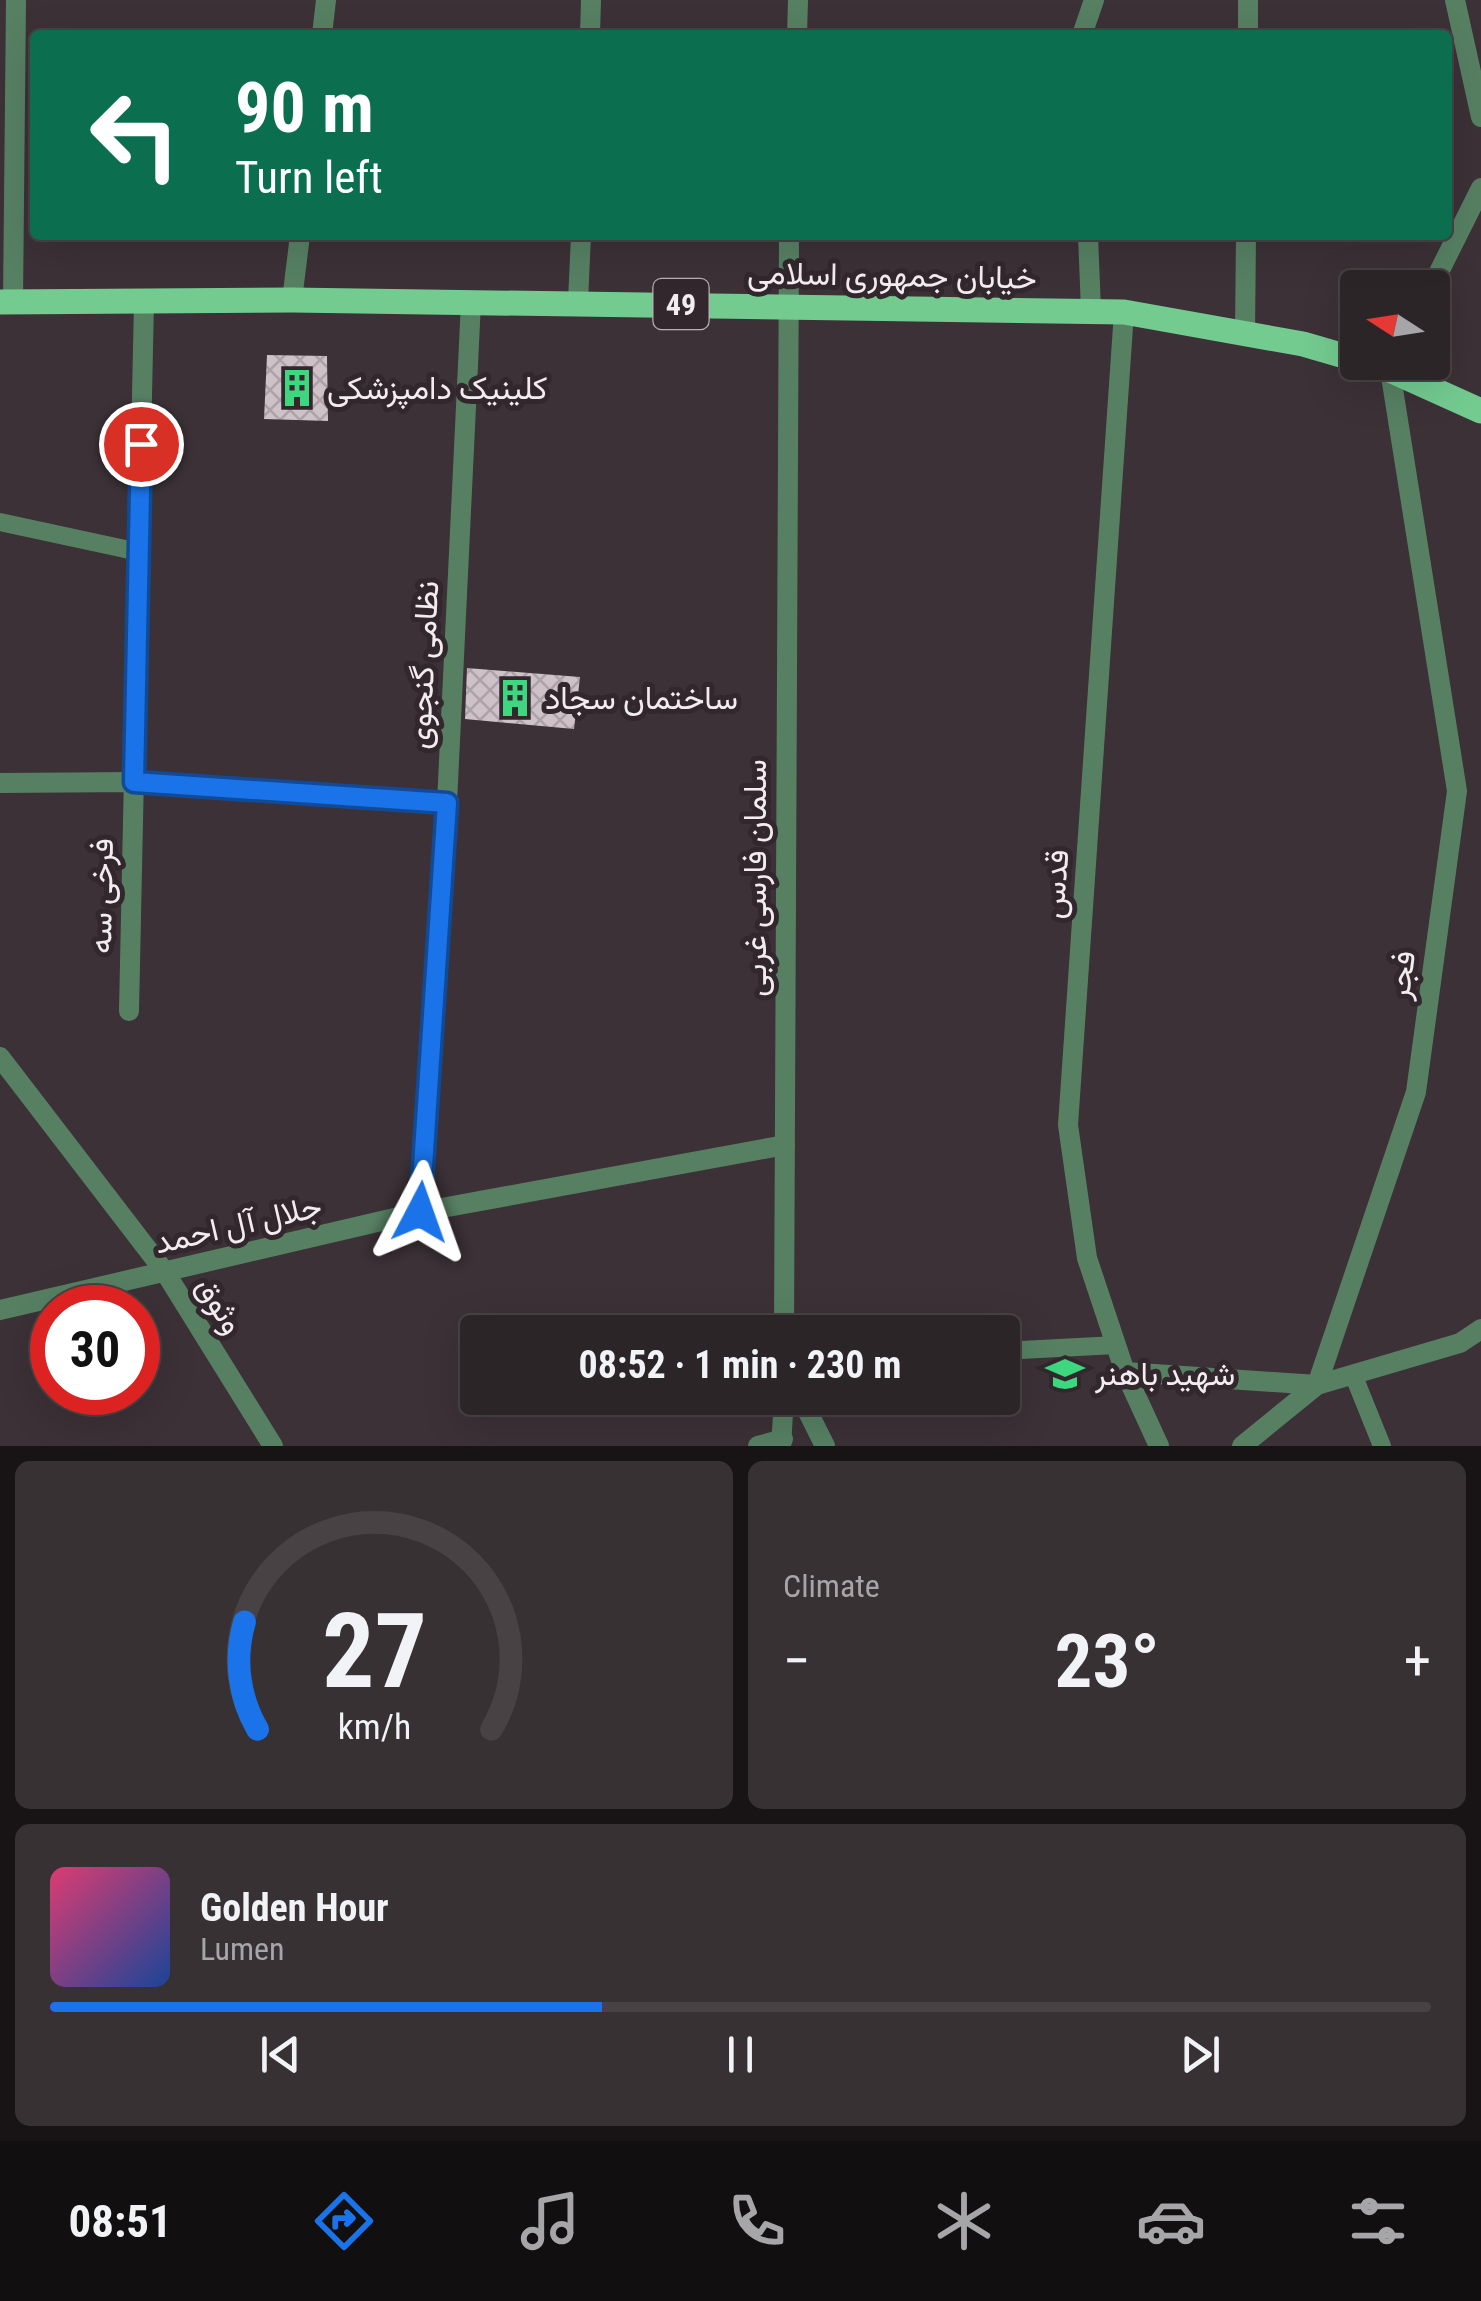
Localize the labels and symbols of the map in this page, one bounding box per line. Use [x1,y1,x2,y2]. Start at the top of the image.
street label: خیابان جمهوری اسلامی [747,253,1037,298]
north arrow [1340,270,1450,380]
road number: 49 [654,279,708,329]
building icon: کلینیک دامپزشکی [276,367,318,409]
place label: کلینیک دامپزشکی [327,369,548,410]
pin [99,402,184,487]
street label: نظامی گنجوی [400,580,447,750]
building icon: ساختمان سجاد [494,677,536,719]
place label: ساختمان سجاد [545,679,738,717]
street label: سلمان فارسی غربی [736,759,775,997]
street label: فرخی سه [81,838,122,954]
street label: قدس [1034,848,1076,920]
street label: فجر [1379,948,1424,1003]
position arrow [368,1160,472,1264]
street label: جلال آل احمد [151,1186,325,1262]
street label: وثوق [187,1269,252,1341]
speed limit sign: 30 [30,1285,160,1415]
school or university icon: شهید باهنر [1044,1353,1086,1395]
place label: شهید باهنر [1094,1355,1235,1394]

